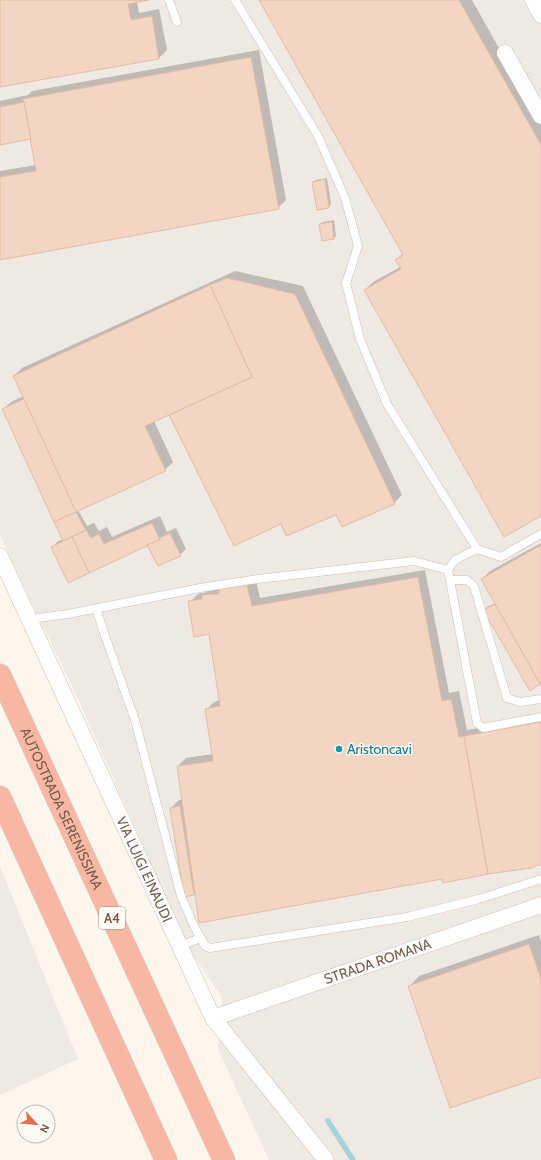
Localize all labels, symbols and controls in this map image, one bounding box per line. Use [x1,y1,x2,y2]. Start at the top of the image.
street label: AUTOSTRADA SERENISSIMA [16,725,107,893]
place label: Aristoncavi [347,740,412,758]
marker: Aristoncavi [334,744,344,754]
street label: VIA LUIGI EINAUDI [112,814,176,925]
road number: A4 [99,907,125,929]
street label: STRADA ROMANA [322,934,434,988]
north arrow [16,1104,56,1144]
text: N [37,1122,53,1135]

